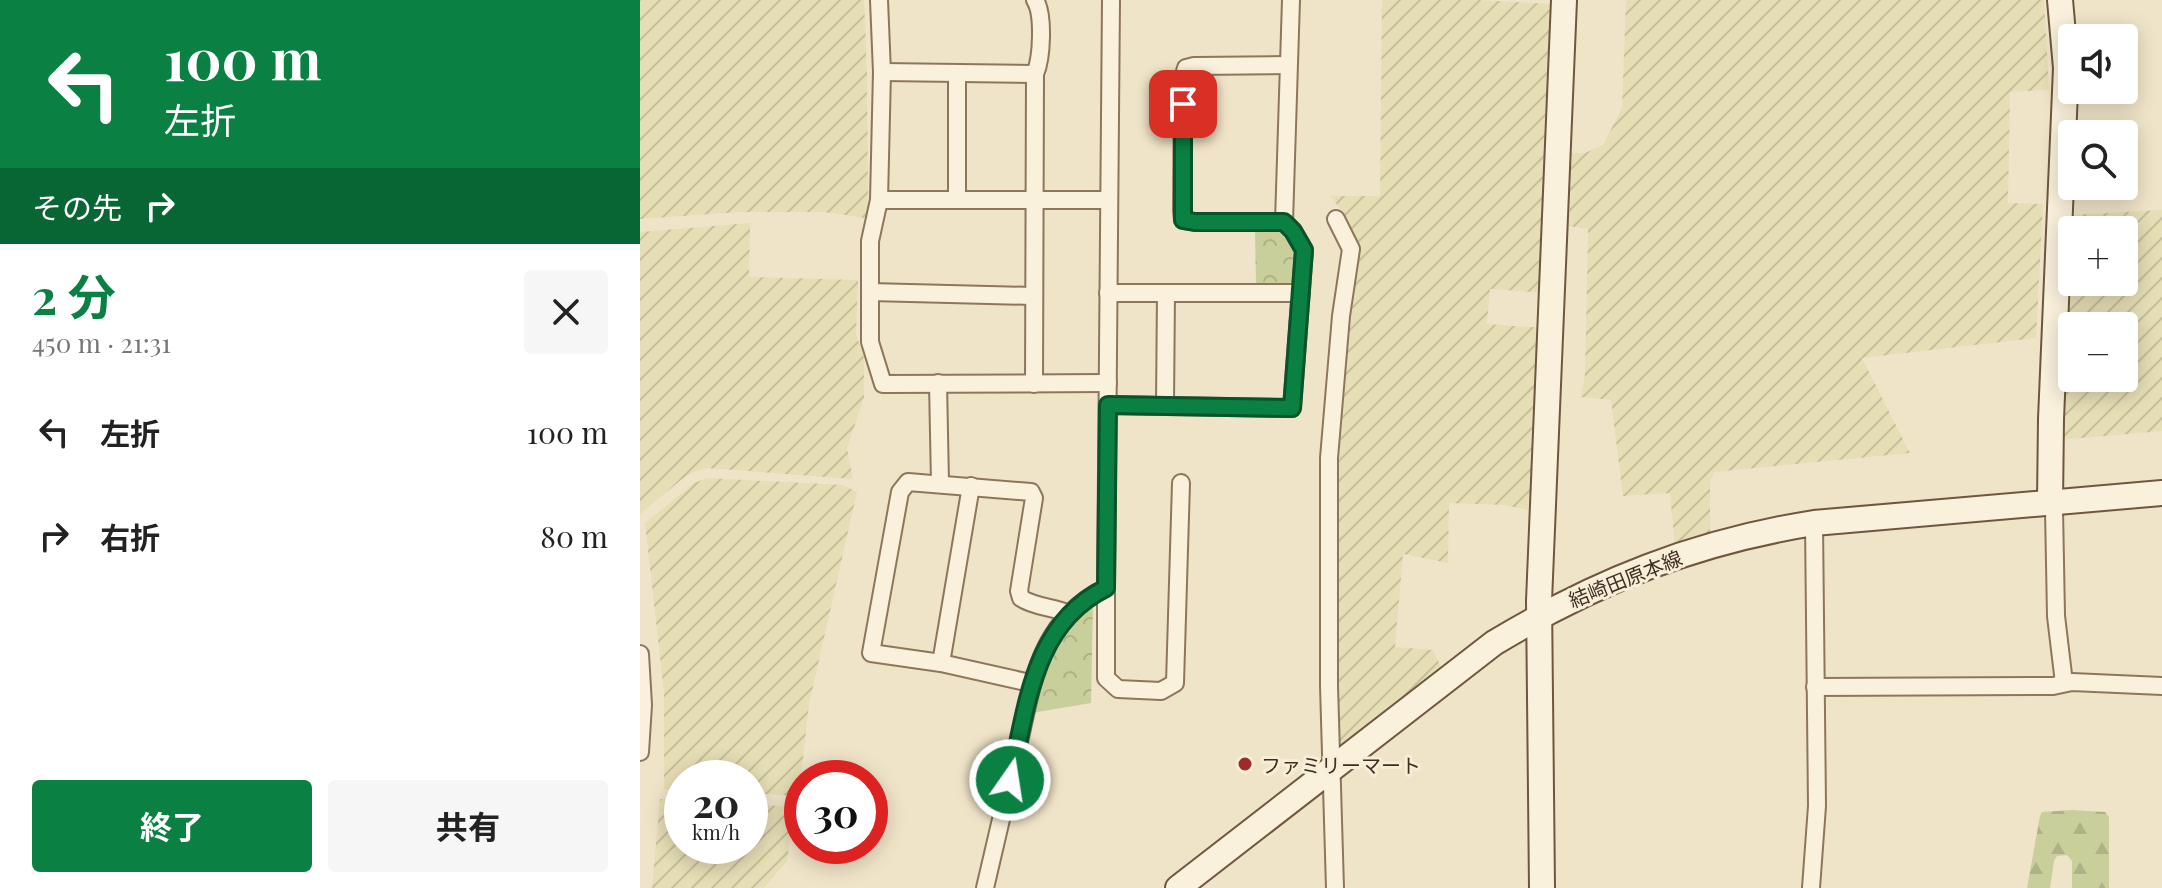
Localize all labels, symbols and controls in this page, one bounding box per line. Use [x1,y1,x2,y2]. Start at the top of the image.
text: 100 m [164,20,321,95]
map controls [2058,24,2138,392]
button: sound [2058,24,2138,104]
icon: left [32,32,136,136]
pin [1149,70,1217,138]
icon: arrive [1161,82,1205,126]
text: 左折 [164,95,236,143]
button: search [2058,120,2138,200]
icon: right [138,184,182,228]
text: その先 [32,187,122,227]
button: + [2058,216,2138,296]
text: 2 分 [32,263,116,327]
button: close [524,270,608,354]
button: − [2058,312,2138,392]
text: 450 m · 21:31 [32,325,171,360]
icon: left [32,410,76,454]
text: 100 m [527,412,608,452]
text: 左折 [100,413,160,453]
icon: right [32,514,76,558]
text: 80 m [540,516,608,556]
text: 右折 [100,517,160,557]
street label: 結崎田原本線 [1564,543,1686,613]
position arrow [968,738,1052,822]
place label: ファミリーマート [1261,751,1421,778]
marker: ファミリーマート [1236,755,1254,773]
speed limit sign: 30 [784,760,888,864]
text: 20 [693,775,739,828]
button: 終了 [32,780,312,872]
button: 共有 [328,780,608,872]
text: km/h [692,818,740,845]

